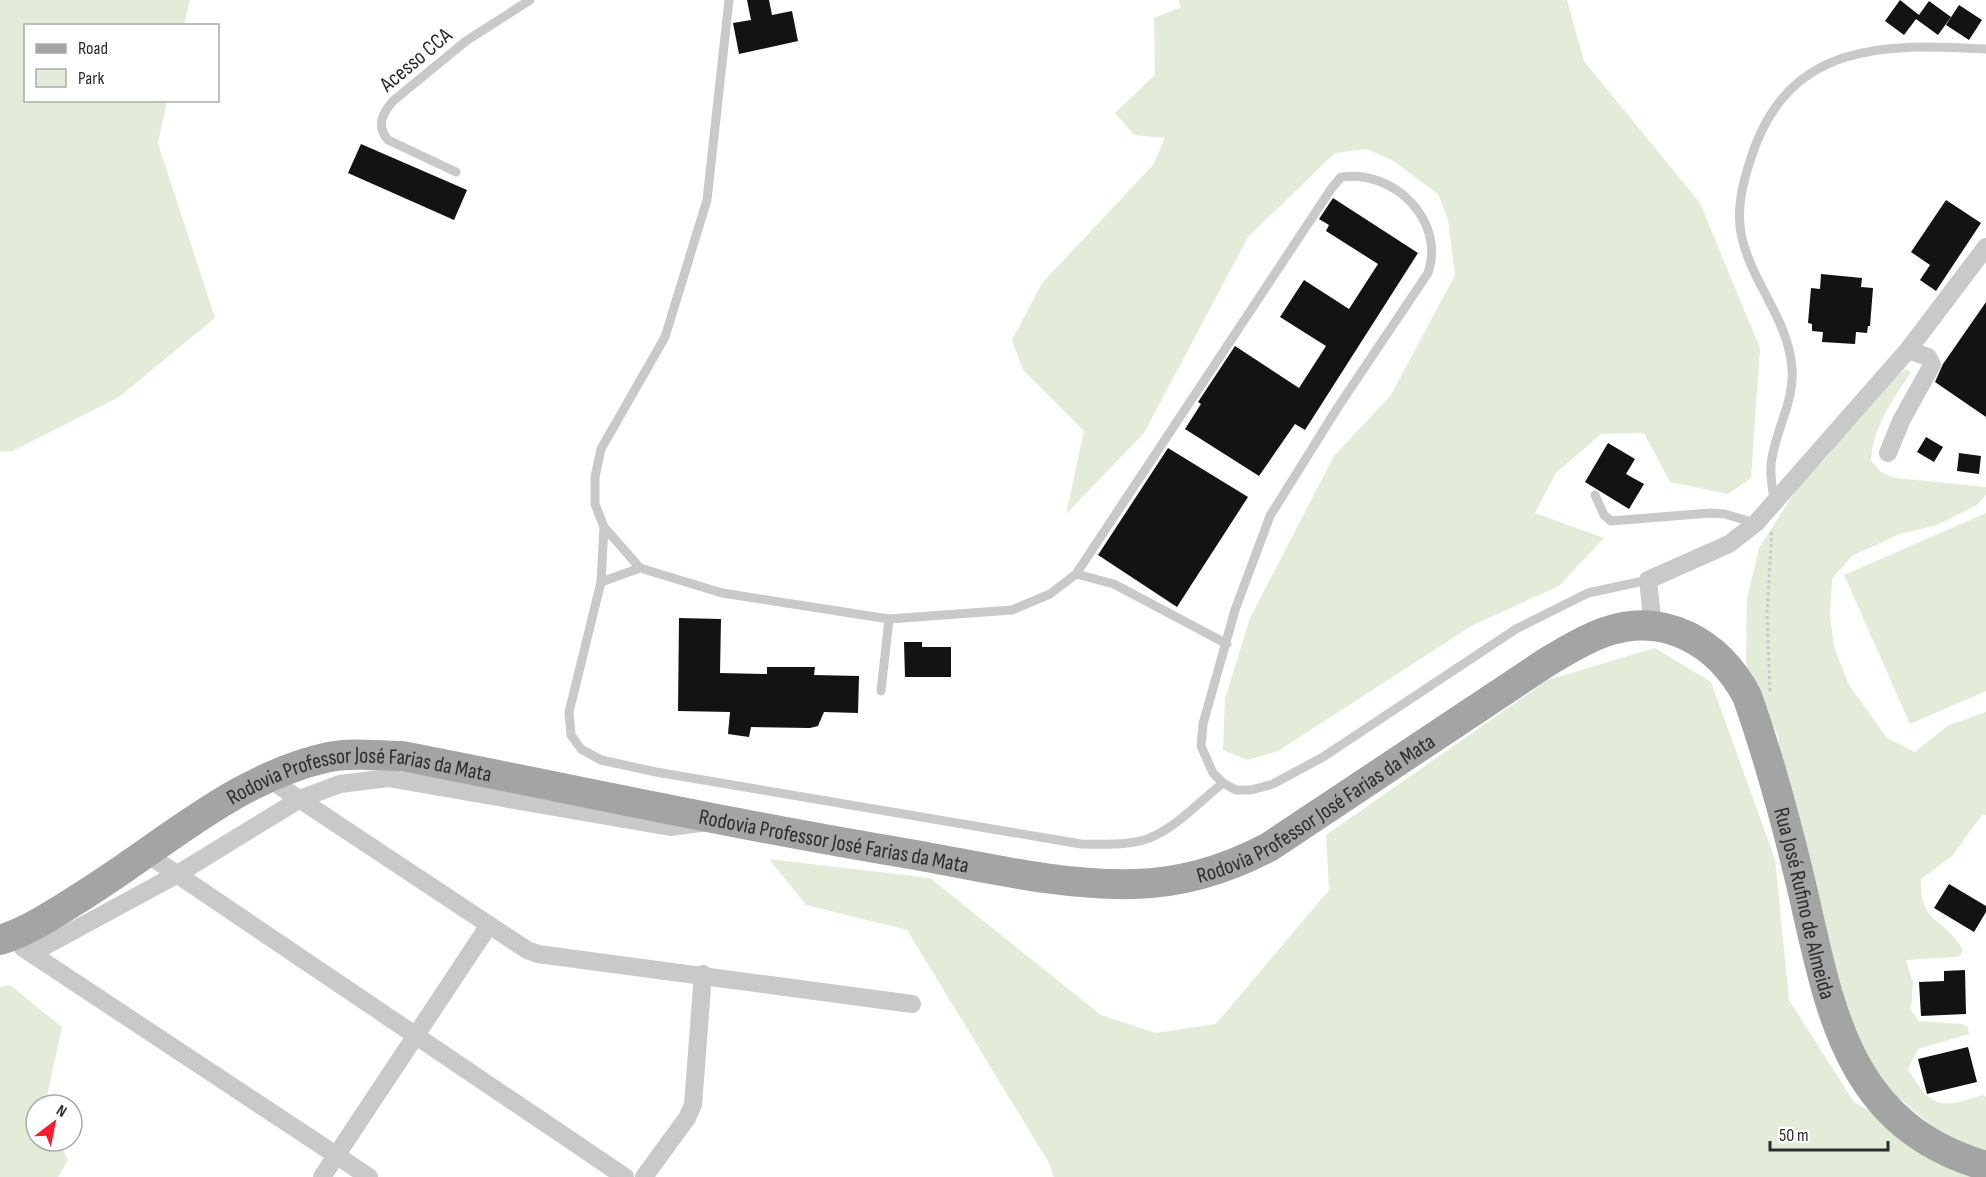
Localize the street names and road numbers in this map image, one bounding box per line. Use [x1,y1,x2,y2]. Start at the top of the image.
street label: Acesso CCA [374,22,458,99]
street label: Rodovia Professor José Farias da Mata [1194,728,1441,890]
street label: Rodovia Professor José Farias da Mata [222,742,494,811]
street label: Rodovia Professor José Farias da Mata [697,804,971,880]
street label: Rua José Rufino de Almeida [1767,805,1841,1003]

